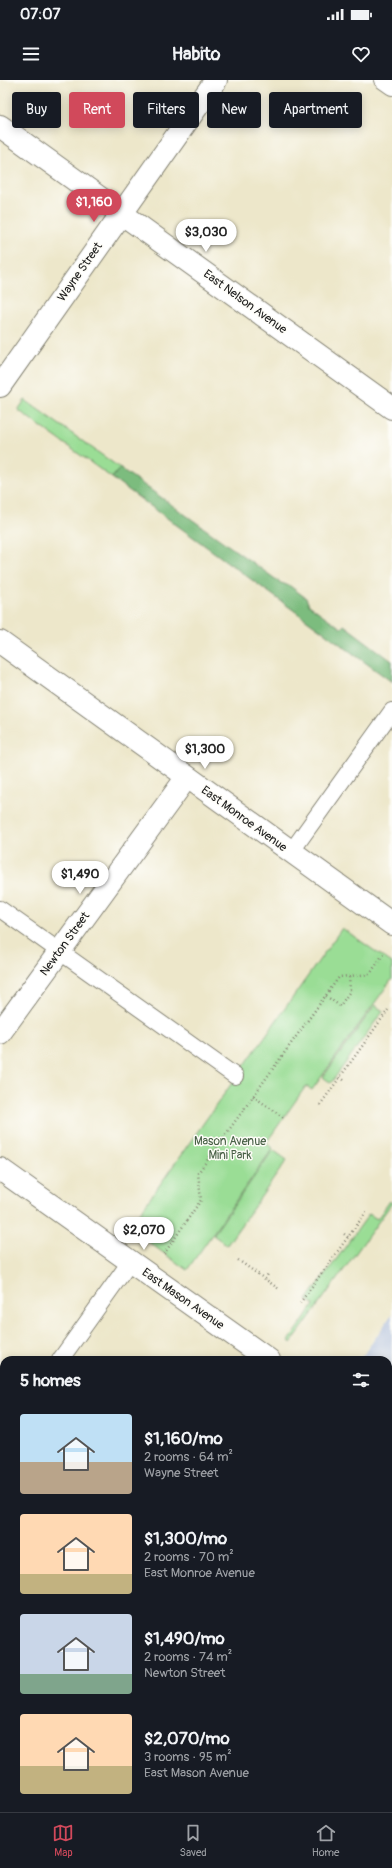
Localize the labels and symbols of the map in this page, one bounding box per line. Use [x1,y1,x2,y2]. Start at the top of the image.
pin: $1,160 [61,189,127,223]
pin: $3,030 [173,219,239,253]
street label: Wayne Street [54,239,106,304]
street label: East Nelson Avenue [200,267,290,337]
pin: $1,300 [172,736,238,770]
street label: East Monroe Avenue [198,783,290,855]
pin: $1,490 [47,861,113,895]
street label: Newton Street [37,909,93,979]
park label: Mason Avenue Mini Park [194,1134,266,1163]
pin: $2,070 [111,1217,177,1251]
street label: East Mason Avenue [139,1265,227,1333]

